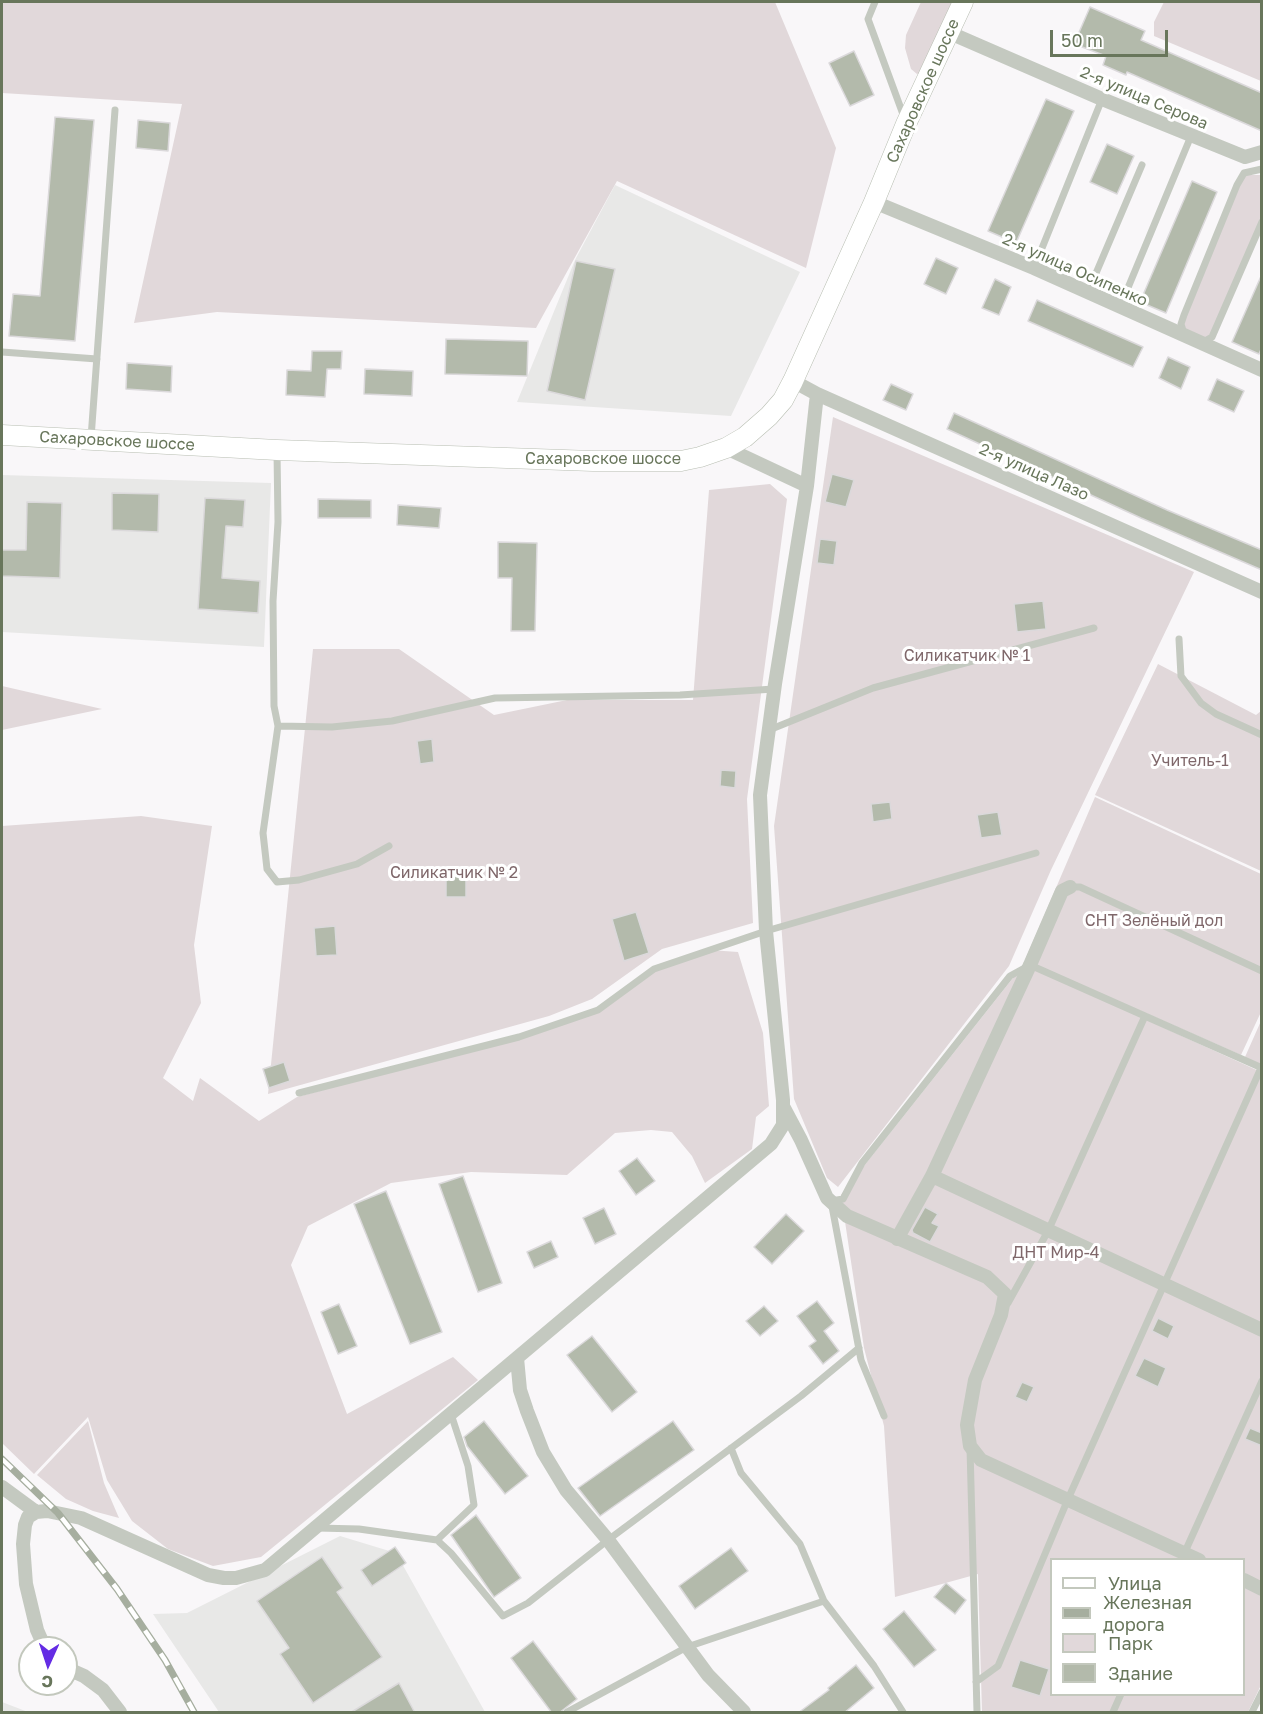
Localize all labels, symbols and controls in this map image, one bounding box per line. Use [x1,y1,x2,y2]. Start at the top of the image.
street label: Сахаровское шоссе [883,16,963,166]
scale bar [1053,18,1172,56]
text: 50 m [1061,29,1103,51]
street label: 2-я улица Серова [1077,62,1211,134]
street label: 2-я улица Осипенко [999,229,1151,311]
street label: Сахаровское шоссе [39,427,195,455]
street label: 2-я улица Лазо [976,439,1092,505]
street label: Сахаровское шоссе [525,449,681,469]
park label: Силикатчик № 1 [904,646,1030,666]
park label: Учитель-1 [1151,751,1229,771]
park label: Силикатчик № 2 [390,863,518,883]
park label: СНТ Зелёный дол [1085,911,1223,931]
park label: ДНТ Мир-4 [1013,1243,1099,1263]
legend [1050,1558,1245,1696]
text: Улица [1108,1572,1162,1594]
text: Железная дорога [1103,1591,1192,1635]
text: Парк [1108,1632,1153,1654]
north arrow [18,1636,78,1696]
text: Здание [1108,1662,1173,1684]
text: С [41,1672,53,1692]

